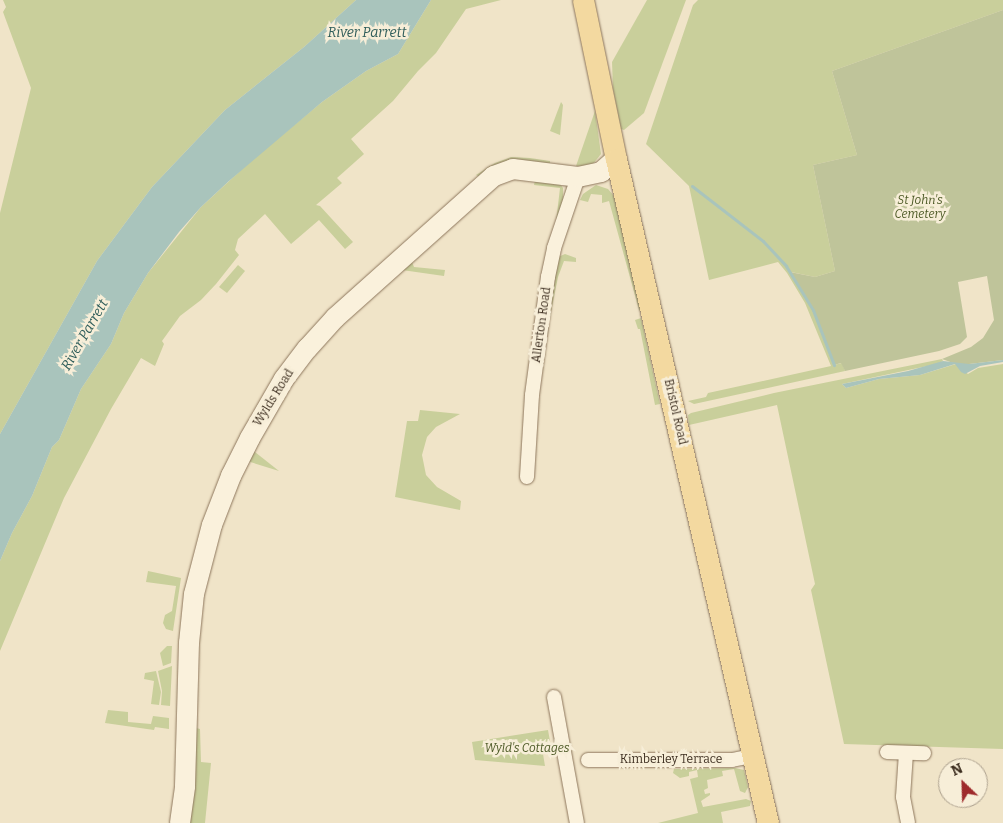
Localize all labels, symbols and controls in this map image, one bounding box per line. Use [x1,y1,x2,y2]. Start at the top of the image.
water label: River Parrett [327,25,407,41]
park label: St John's Cemetery [894,194,946,222]
street label: Allerton Road [530,286,554,364]
water label: River Parrett [58,297,112,373]
street label: Wylds Road [251,367,297,429]
street label: Bristol Road [660,378,690,446]
park label: Wyld's Cottages [485,742,569,756]
street label: Kimberley Terrace [620,753,722,767]
north arrow [938,758,988,808]
text: N [949,760,965,780]

